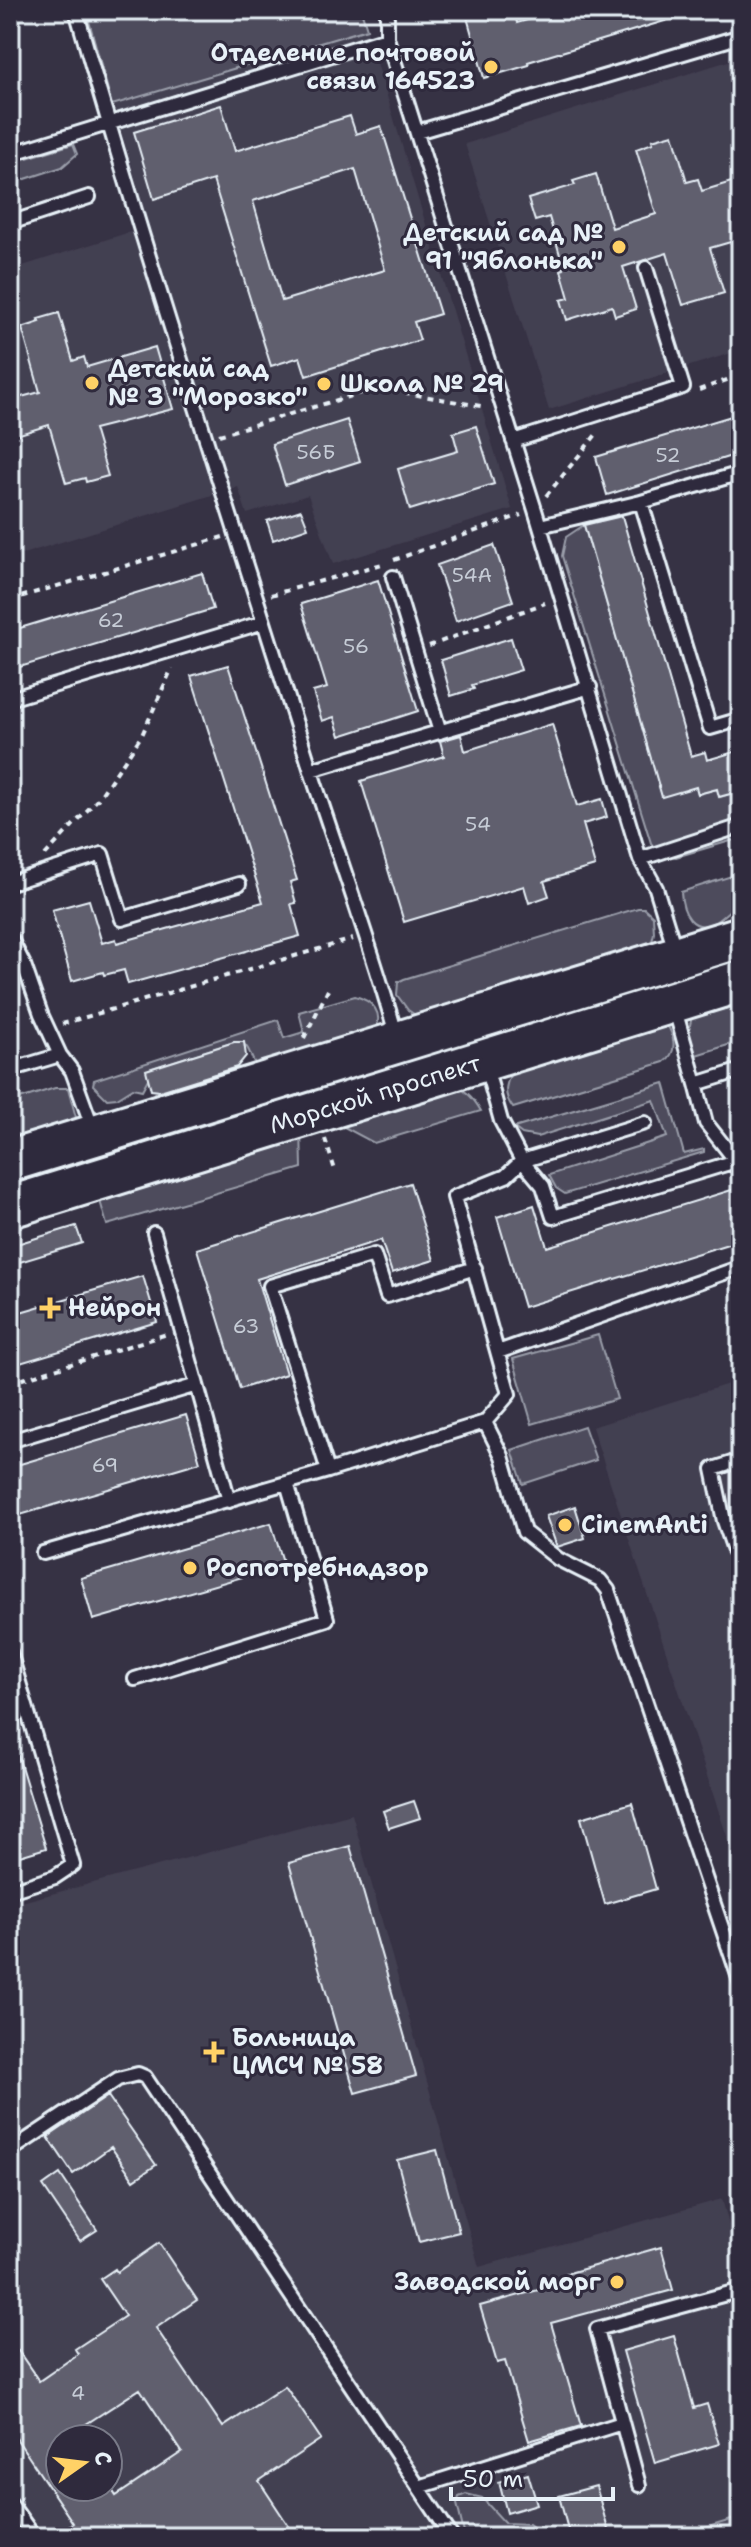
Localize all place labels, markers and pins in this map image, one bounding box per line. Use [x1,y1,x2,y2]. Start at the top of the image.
place label: Отделение почтовой связи 164523 [210,37,475,97]
marker: Отделение почтовой связи 164523 [482,58,500,76]
place label: Детский сад № 91 "Яблонька" [403,217,603,277]
marker: Детский сад № 91 "Яблонька" [610,238,628,256]
place label: Детский сад № 3 "Морозко" [108,353,308,413]
place label: Школа № 29 [340,368,504,400]
marker: Детский сад № 3 "Морозко" [83,374,101,392]
marker: Школа № 29 [315,375,333,393]
place label: Нейрон [68,1292,161,1324]
marker: Нейрон [39,1297,61,1319]
place label: CinemAnti [581,1509,708,1541]
marker: CinemAnti [556,1516,574,1534]
place label: Роспотребнадзор [206,1552,429,1584]
marker: Роспотребнадзор [181,1559,199,1577]
place label: Больница ЦМСЧ № 58 [232,2022,383,2082]
marker: Больница ЦМСЧ № 58 [203,2041,225,2063]
place label: Заводской морг [395,2266,602,2298]
marker: Заводской морг [608,2273,626,2291]

